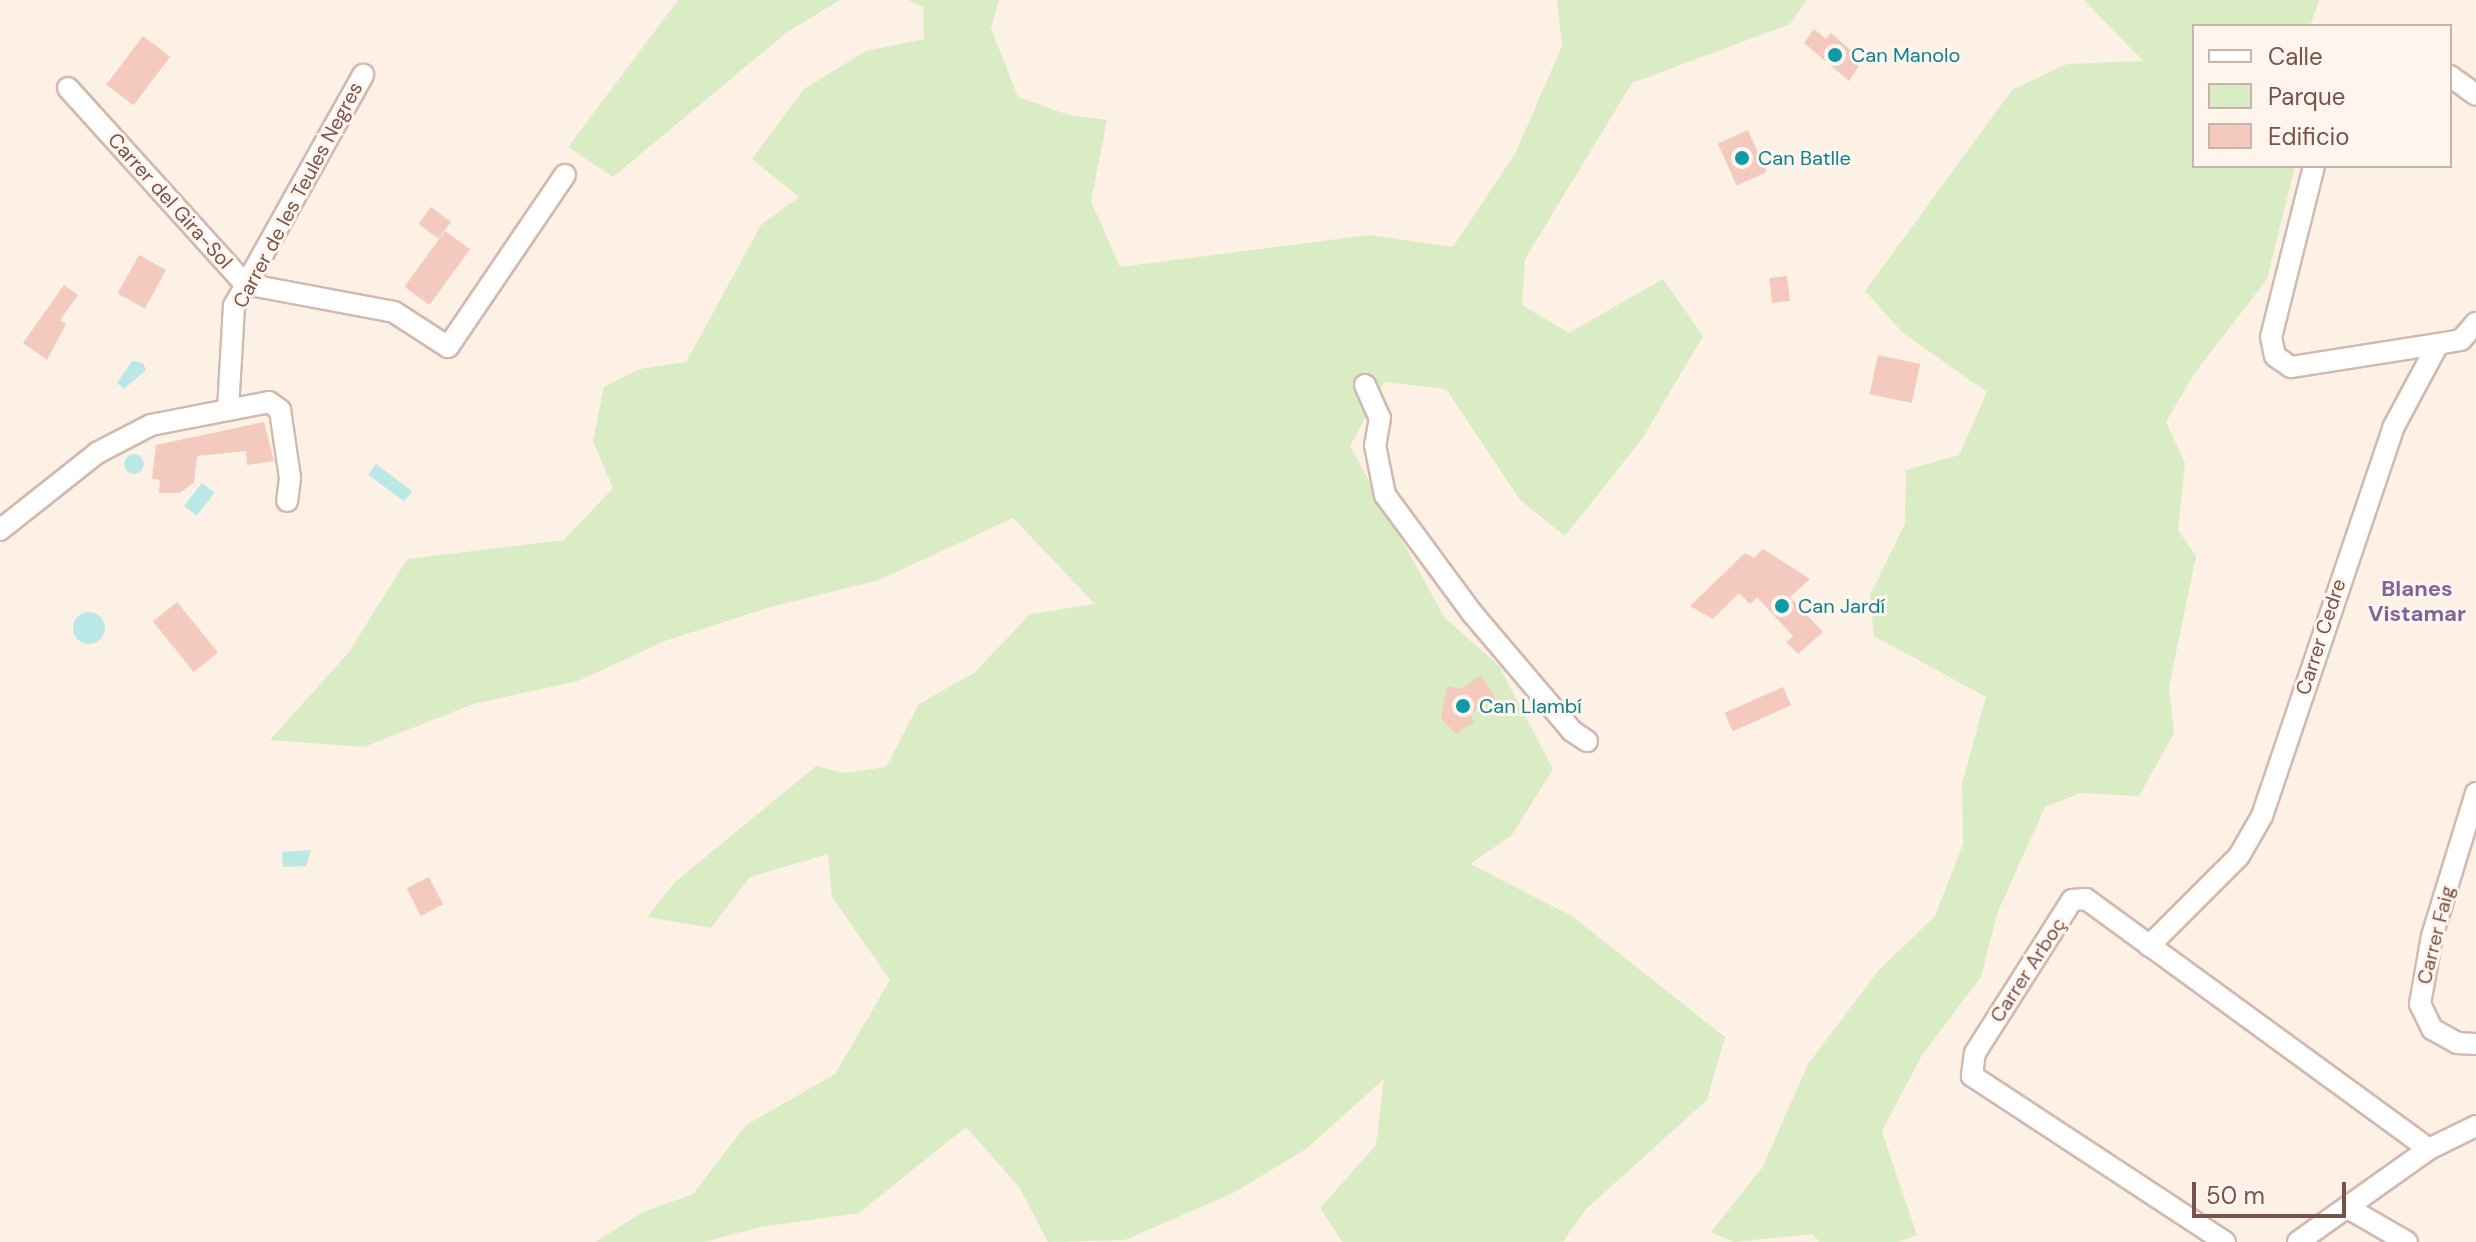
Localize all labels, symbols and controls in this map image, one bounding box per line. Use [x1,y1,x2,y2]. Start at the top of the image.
legend [2192,24,2452,168]
text: Calle [2268,41,2323,72]
place label: Can Manolo [1851,43,1960,67]
marker: Can Manolo [1826,46,1844,64]
street label: Carrer de les Teules Negres [228,78,368,312]
text: Parque [2268,81,2345,112]
text: Edificio [2268,121,2350,152]
street label: Carrer del Gira-Sol [103,128,237,274]
place label: Can Batlle [1758,146,1851,170]
marker: Can Batlle [1733,149,1751,167]
district label: Blanes Vistamar [2368,575,2466,626]
street label: Carrer Cedre [2291,576,2351,698]
place label: Can Jardí [1798,594,1885,618]
marker: Can Jardí [1773,597,1791,615]
place label: Can Llambí [1479,694,1582,718]
marker: Can Llambí [1454,697,1472,715]
street label: Carrer Faig [2412,883,2460,987]
street label: Carrer Arboç [1985,913,2071,1027]
scale bar [2196,1166,2350,1216]
text: 50 m [2206,1180,2265,1211]

